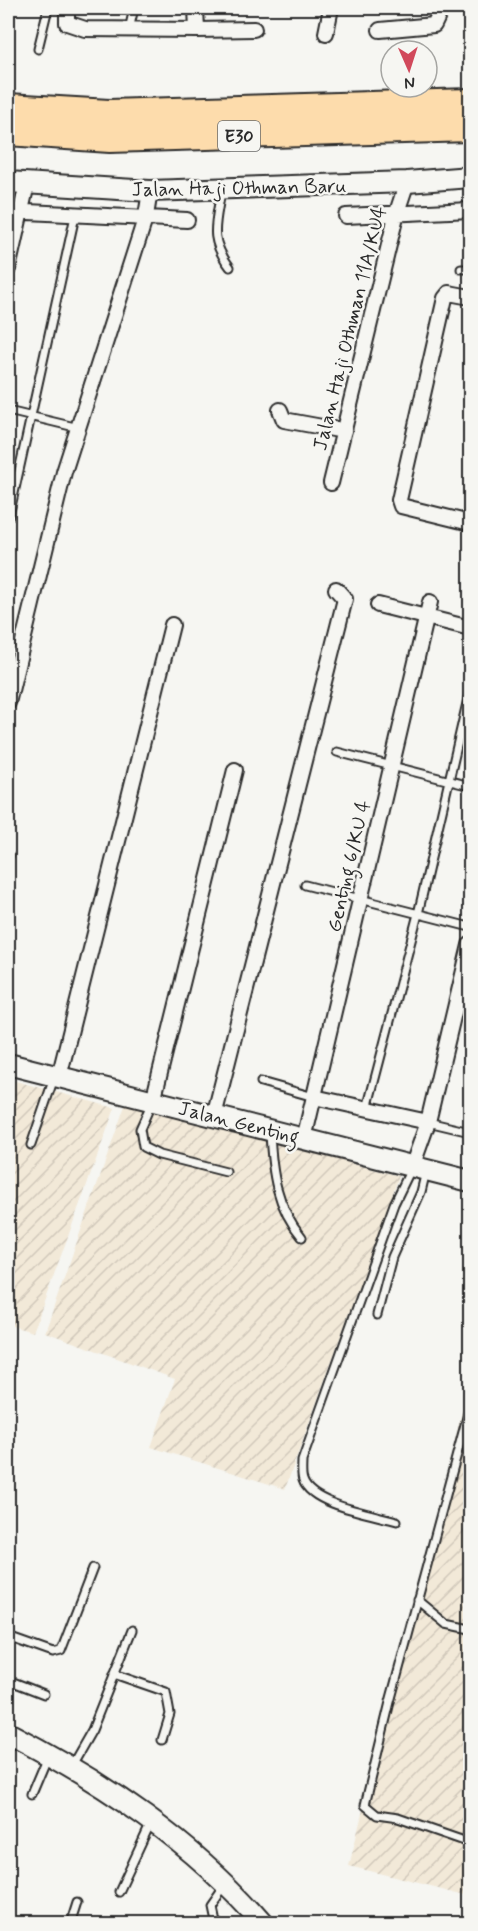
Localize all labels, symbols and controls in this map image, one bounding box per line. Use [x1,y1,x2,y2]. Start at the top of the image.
north arrow [379,39,439,99]
text: N [404,72,416,93]
road number: E30 [218,121,260,151]
street label: Jalan Haji Othman Baru [131,173,347,204]
street label: Jalan Haji Othman 11A/KU4 [307,203,394,453]
street label: Genting 6/KU 4 [321,797,380,936]
street label: Jalan Genting [175,1095,302,1153]

